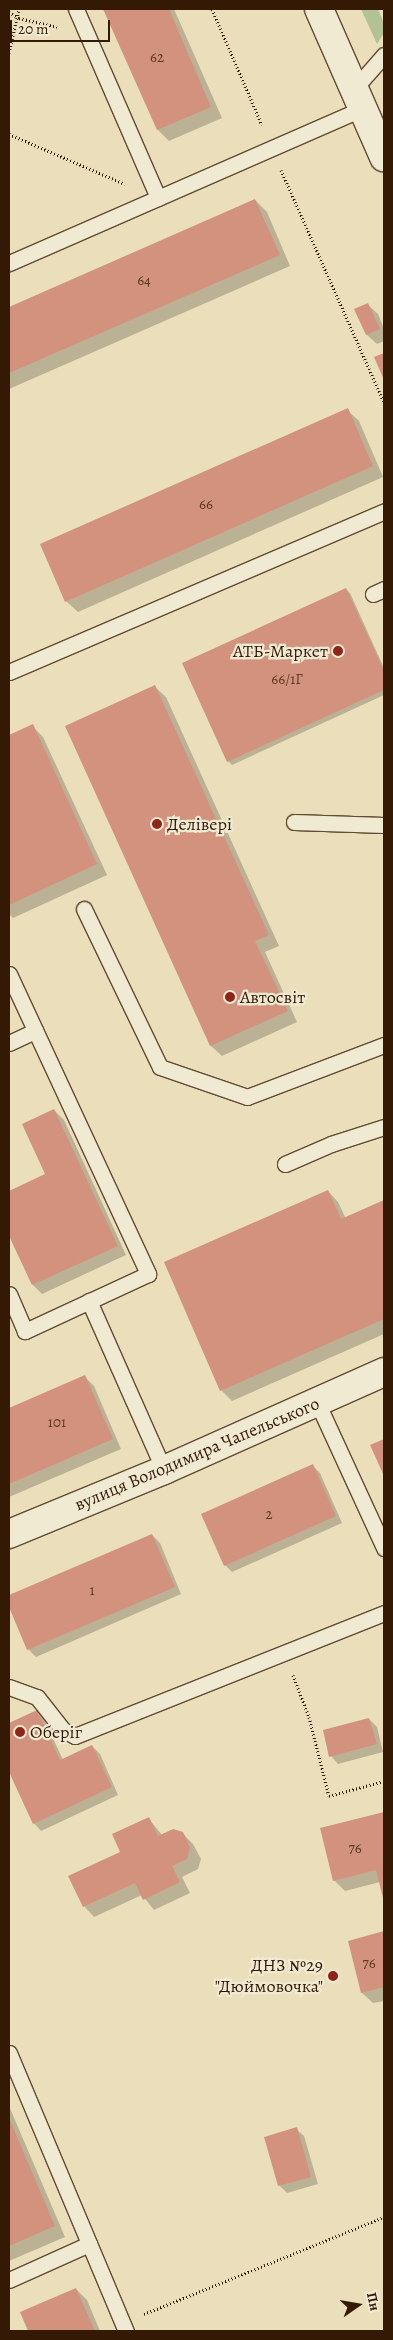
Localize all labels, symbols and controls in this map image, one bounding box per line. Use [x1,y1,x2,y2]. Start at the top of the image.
scale bar [12,10,112,42]
text: 20 m [18,19,49,39]
house number: 62 [150,49,164,67]
house number: 64 [137,272,151,290]
house number: 66 [199,496,213,514]
place label: АТБ-Маркет [233,640,328,662]
marker: АТБ-Маркет [332,645,344,657]
house number: 66/1Г [271,671,303,689]
place label: Делівері [167,813,232,835]
marker: Делівері [151,818,163,830]
place label: Автосвіт [240,986,305,1008]
marker: Автосвіт [224,991,236,1003]
street label: вулиця Володимира Чапельського [71,1393,323,1515]
house number: 101 [48,1414,66,1432]
house number: 2 [265,1506,273,1524]
house number: 1 [89,1582,95,1600]
place label: Оберіг [30,1721,82,1743]
marker: Оберіг [14,1726,26,1738]
house number: 76 [348,1840,362,1858]
place label: ДНЗ №29 "Дюймовочка" [215,1955,323,1998]
house number: 76 [362,1955,376,1973]
marker: ДНЗ №29 "Дюймовочка" [327,1970,339,1982]
north arrow [333,2280,383,2330]
text: Пн [362,2290,384,2313]

